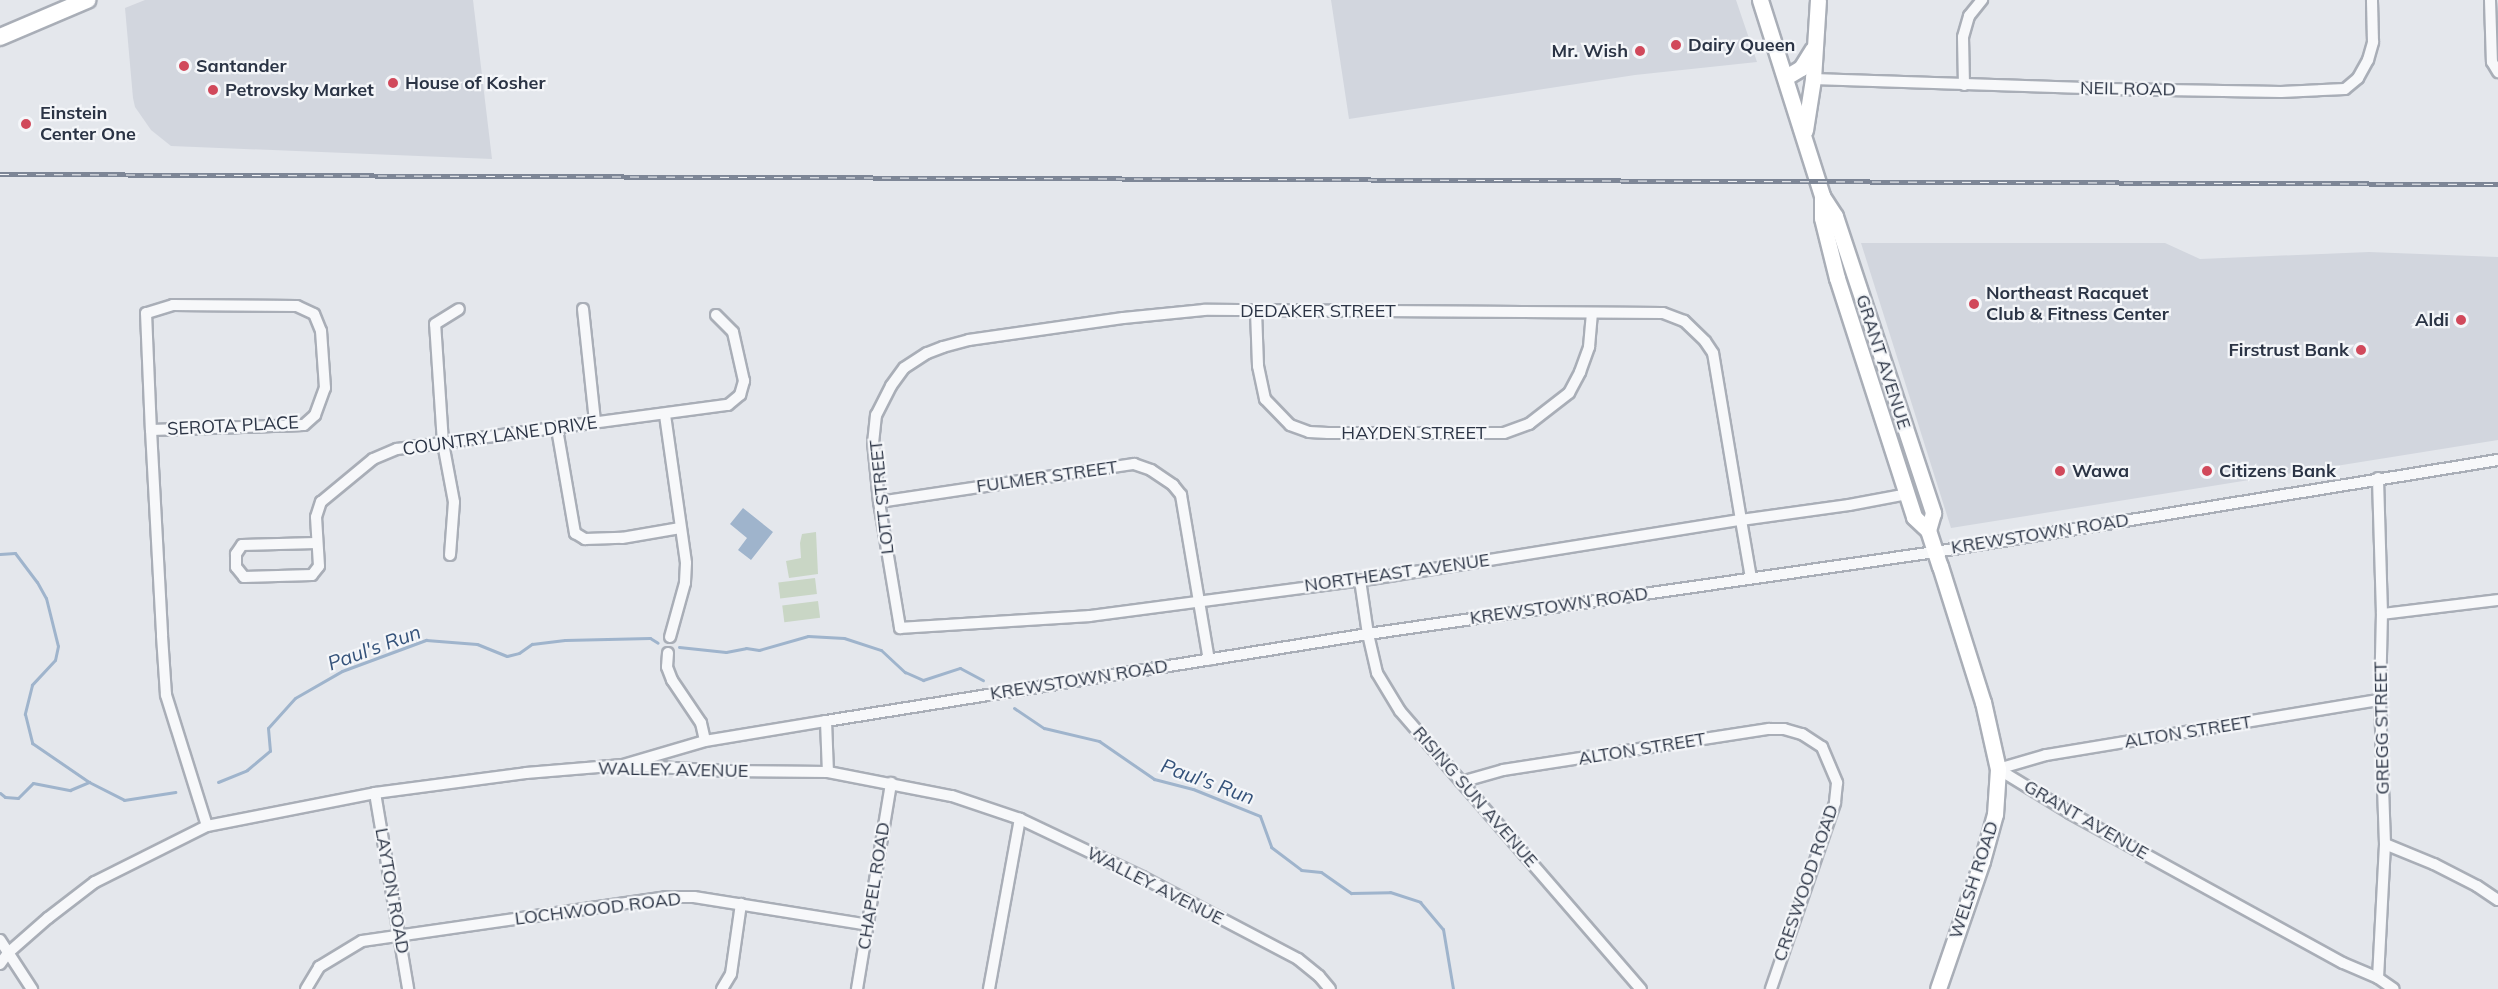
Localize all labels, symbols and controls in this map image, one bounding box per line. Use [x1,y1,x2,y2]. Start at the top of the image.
place label: Dairy Queen [1688,34,1795,56]
marker: Dairy Queen [1669,38,1683,52]
place label: Mr. Wish [1552,40,1628,62]
marker: Mr. Wish [1633,44,1647,58]
place label: Santander [196,55,287,77]
marker: Santander [177,59,191,73]
place label: House of Kosher [405,72,545,94]
marker: House of Kosher [386,76,400,90]
street label: NEIL ROAD [2080,77,2176,101]
place label: Petrovsky Market [225,79,374,101]
marker: Petrovsky Market [206,83,220,97]
place label: Einstein Center One [40,103,136,146]
marker: Einstein Center One [17,115,35,133]
place label: Northeast Racquet Club & Fitness Center [1986,283,2169,326]
street label: GRANT AVENUE [1851,292,1915,432]
marker: Northeast Racquet Club & Fitness Center [1967,297,1981,311]
street label: DEDAKER STREET [1240,300,1396,322]
place label: Aldi [2415,309,2449,331]
marker: Aldi [2454,313,2468,327]
place label: Firstrust Bank [2228,339,2349,361]
marker: Firstrust Bank [2354,343,2368,357]
street label: SEROTA PLACE [167,412,299,440]
street label: COUNTRY LANE DRIVE [401,412,599,460]
street label: HAYDEN STREET [1341,422,1487,444]
street label: LOTT STREET [865,439,899,555]
street label: FULMER STREET [975,456,1119,498]
place label: Wawa [2072,460,2129,482]
place label: Citizens Bank [2219,460,2336,482]
marker: Wawa [2053,464,2067,478]
marker: Citizens Bank [2200,464,2214,478]
street label: KREWSTOWN ROAD [1950,509,2130,559]
street label: NORTHEAST AVENUE [1303,549,1491,597]
street label: KREWSTOWN ROAD [1469,583,1649,629]
water label: Paul's Run [324,619,424,675]
street label: KREWSTOWN ROAD [989,655,1169,705]
street label: GREGG STREET [2370,661,2394,795]
street label: ALTON STREET [2123,711,2253,753]
street label: RISING SUN AVENUE [1408,722,1542,872]
street label: ALTON STREET [1577,728,1707,770]
water label: Paul's Run [1158,753,1258,809]
street label: WALLEY AVENUE [598,758,748,782]
street label: GRANT AVENUE [2020,776,2152,864]
street label: CRESWOOD ROAD [1769,802,1843,964]
street label: WELSH ROAD [1945,818,2003,942]
street label: CHAPEL ROAD [853,821,895,951]
street label: LAYTON ROAD [370,826,414,956]
street label: WALLEY AVENUE [1083,842,1227,930]
street label: LOCHWOOD ROAD [514,888,682,930]

